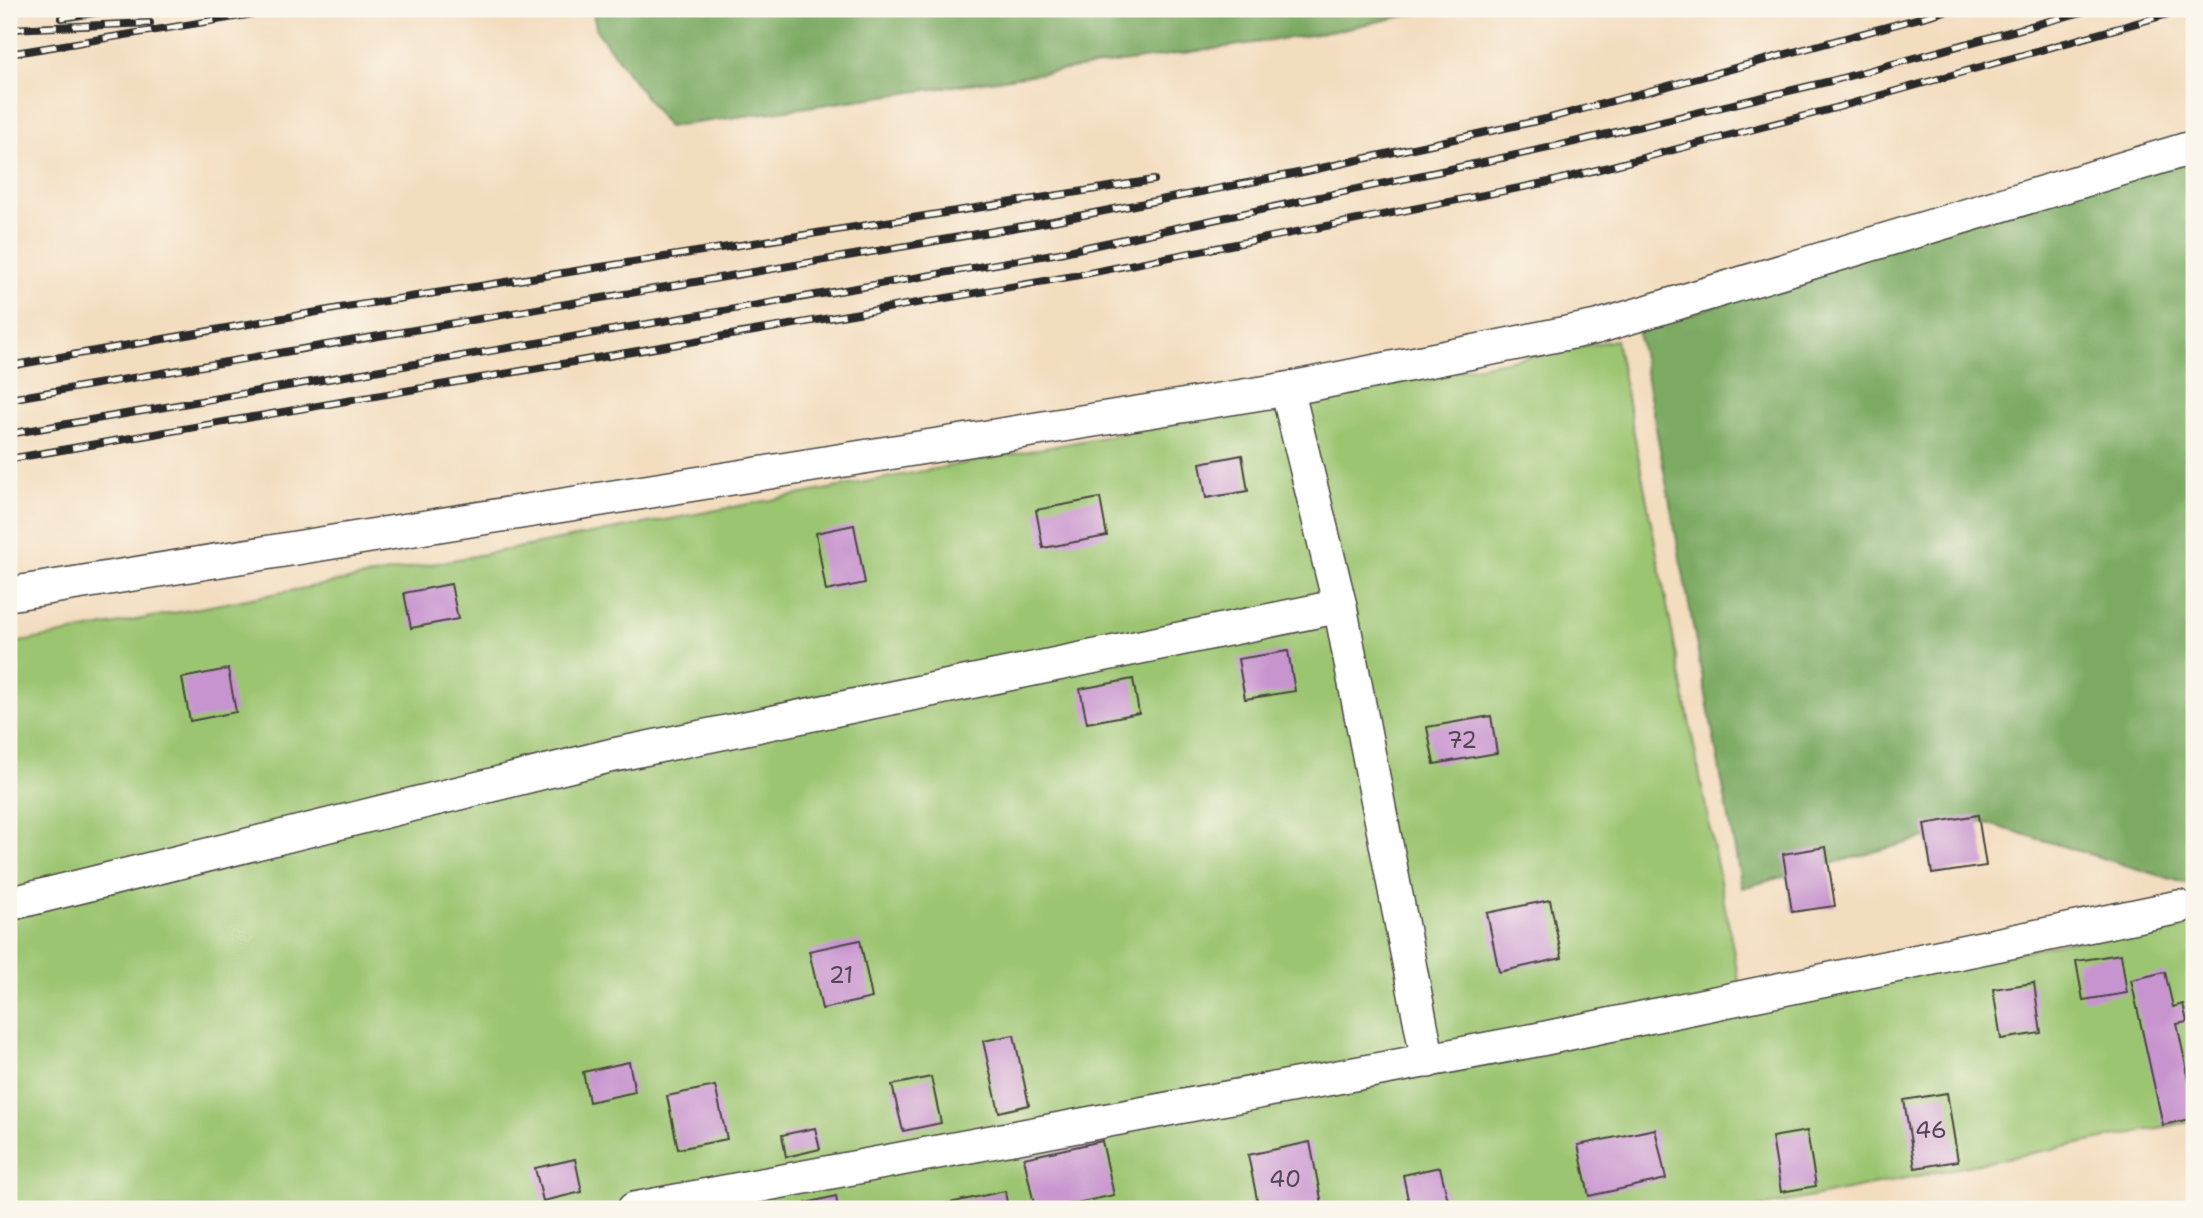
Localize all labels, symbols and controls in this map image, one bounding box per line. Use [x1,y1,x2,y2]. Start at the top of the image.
house number: 72 [1447,725,1477,755]
house number: 21 [829,960,853,990]
house number: 46 [1915,1115,1947,1145]
house number: 40 [1269,1164,1301,1194]

